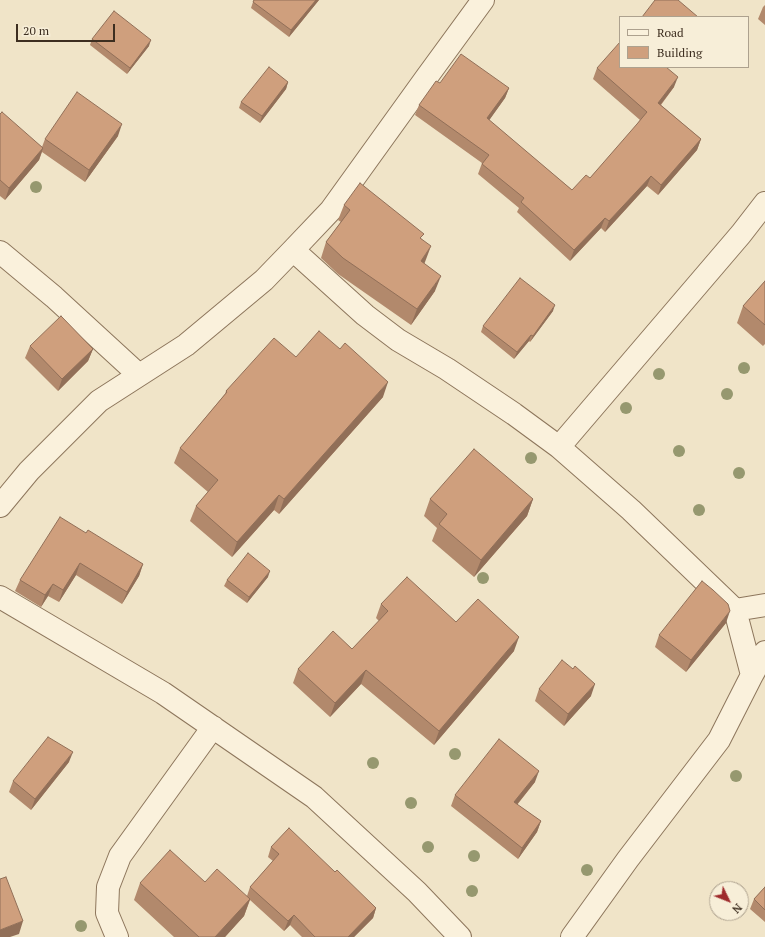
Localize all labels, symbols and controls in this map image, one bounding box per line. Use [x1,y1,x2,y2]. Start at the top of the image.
scale bar [18,16,117,42]
legend [619,16,749,68]
text: 20 m [23,23,49,38]
text: Road [657,25,684,40]
text: Building [657,45,702,60]
north arrow [709,881,749,921]
text: N [729,901,745,916]

